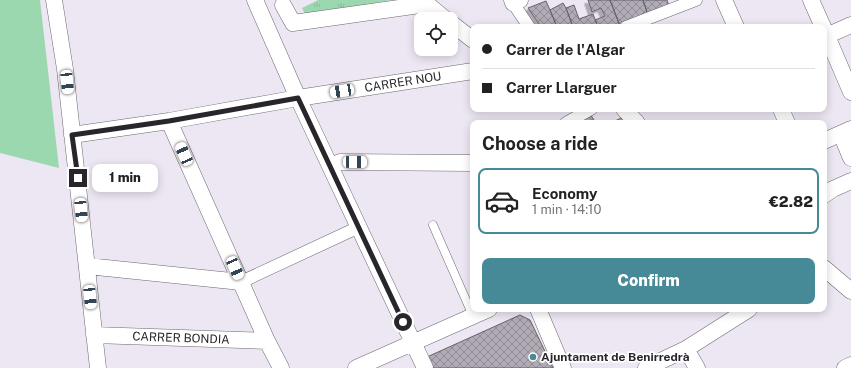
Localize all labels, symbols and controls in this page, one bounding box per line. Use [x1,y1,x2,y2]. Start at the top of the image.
map controls [414,12,458,56]
button: locate [414,12,458,56]
text: Carrer de l'Algar [506,41,625,58]
car [60,69,74,95]
street label: CARRER NOU [364,69,442,95]
text: Carrer Llarguer [506,79,617,96]
car [329,83,355,99]
text: Choose a ride [482,133,598,154]
car [174,141,194,167]
car [343,156,367,168]
callout: 1 min [92,164,158,192]
route end [69,169,87,187]
text: 1 min [109,170,141,185]
icon: car [484,183,520,219]
text: Economy [532,185,597,202]
text: €2.82 [769,193,813,210]
car [74,197,88,223]
text: 1 min · 14:10 [532,202,601,217]
car [225,255,245,281]
button: Confirm [482,258,815,304]
car [83,284,97,310]
route start [394,313,412,331]
street label: CARRER BONDIA [132,329,230,347]
place label: Ajuntament de Benirredrà [541,350,690,364]
marker: Ajuntament de Benirredrà [528,352,538,362]

